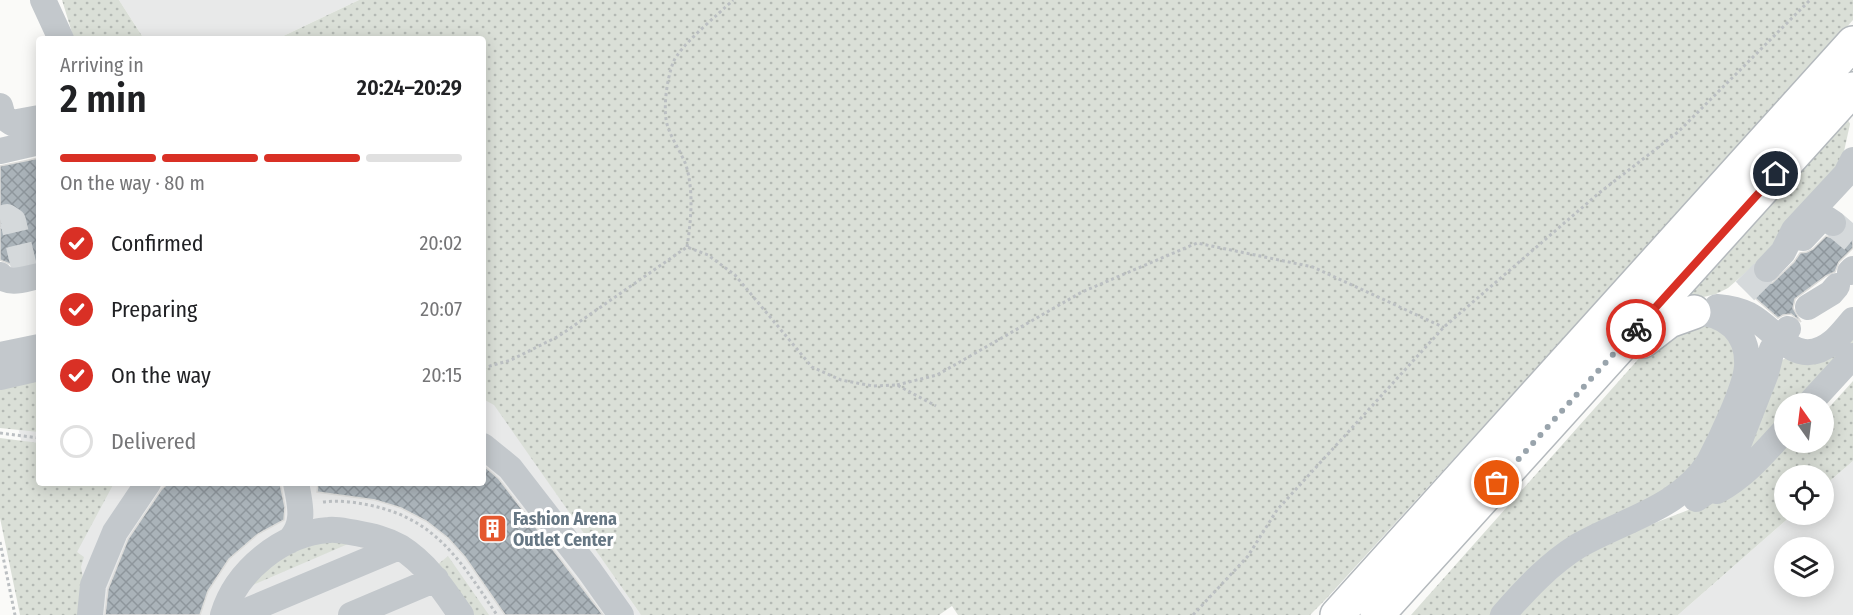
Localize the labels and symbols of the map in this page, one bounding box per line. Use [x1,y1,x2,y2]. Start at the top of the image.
pin [1750,148,1801,199]
courier [1606,299,1666,359]
north arrow [1774,393,1834,453]
pin [1471,457,1522,508]
place label: Fashion Arena Outlet Center [513,508,617,551]
building icon: Fashion Arena Outlet Center [476,513,508,545]

